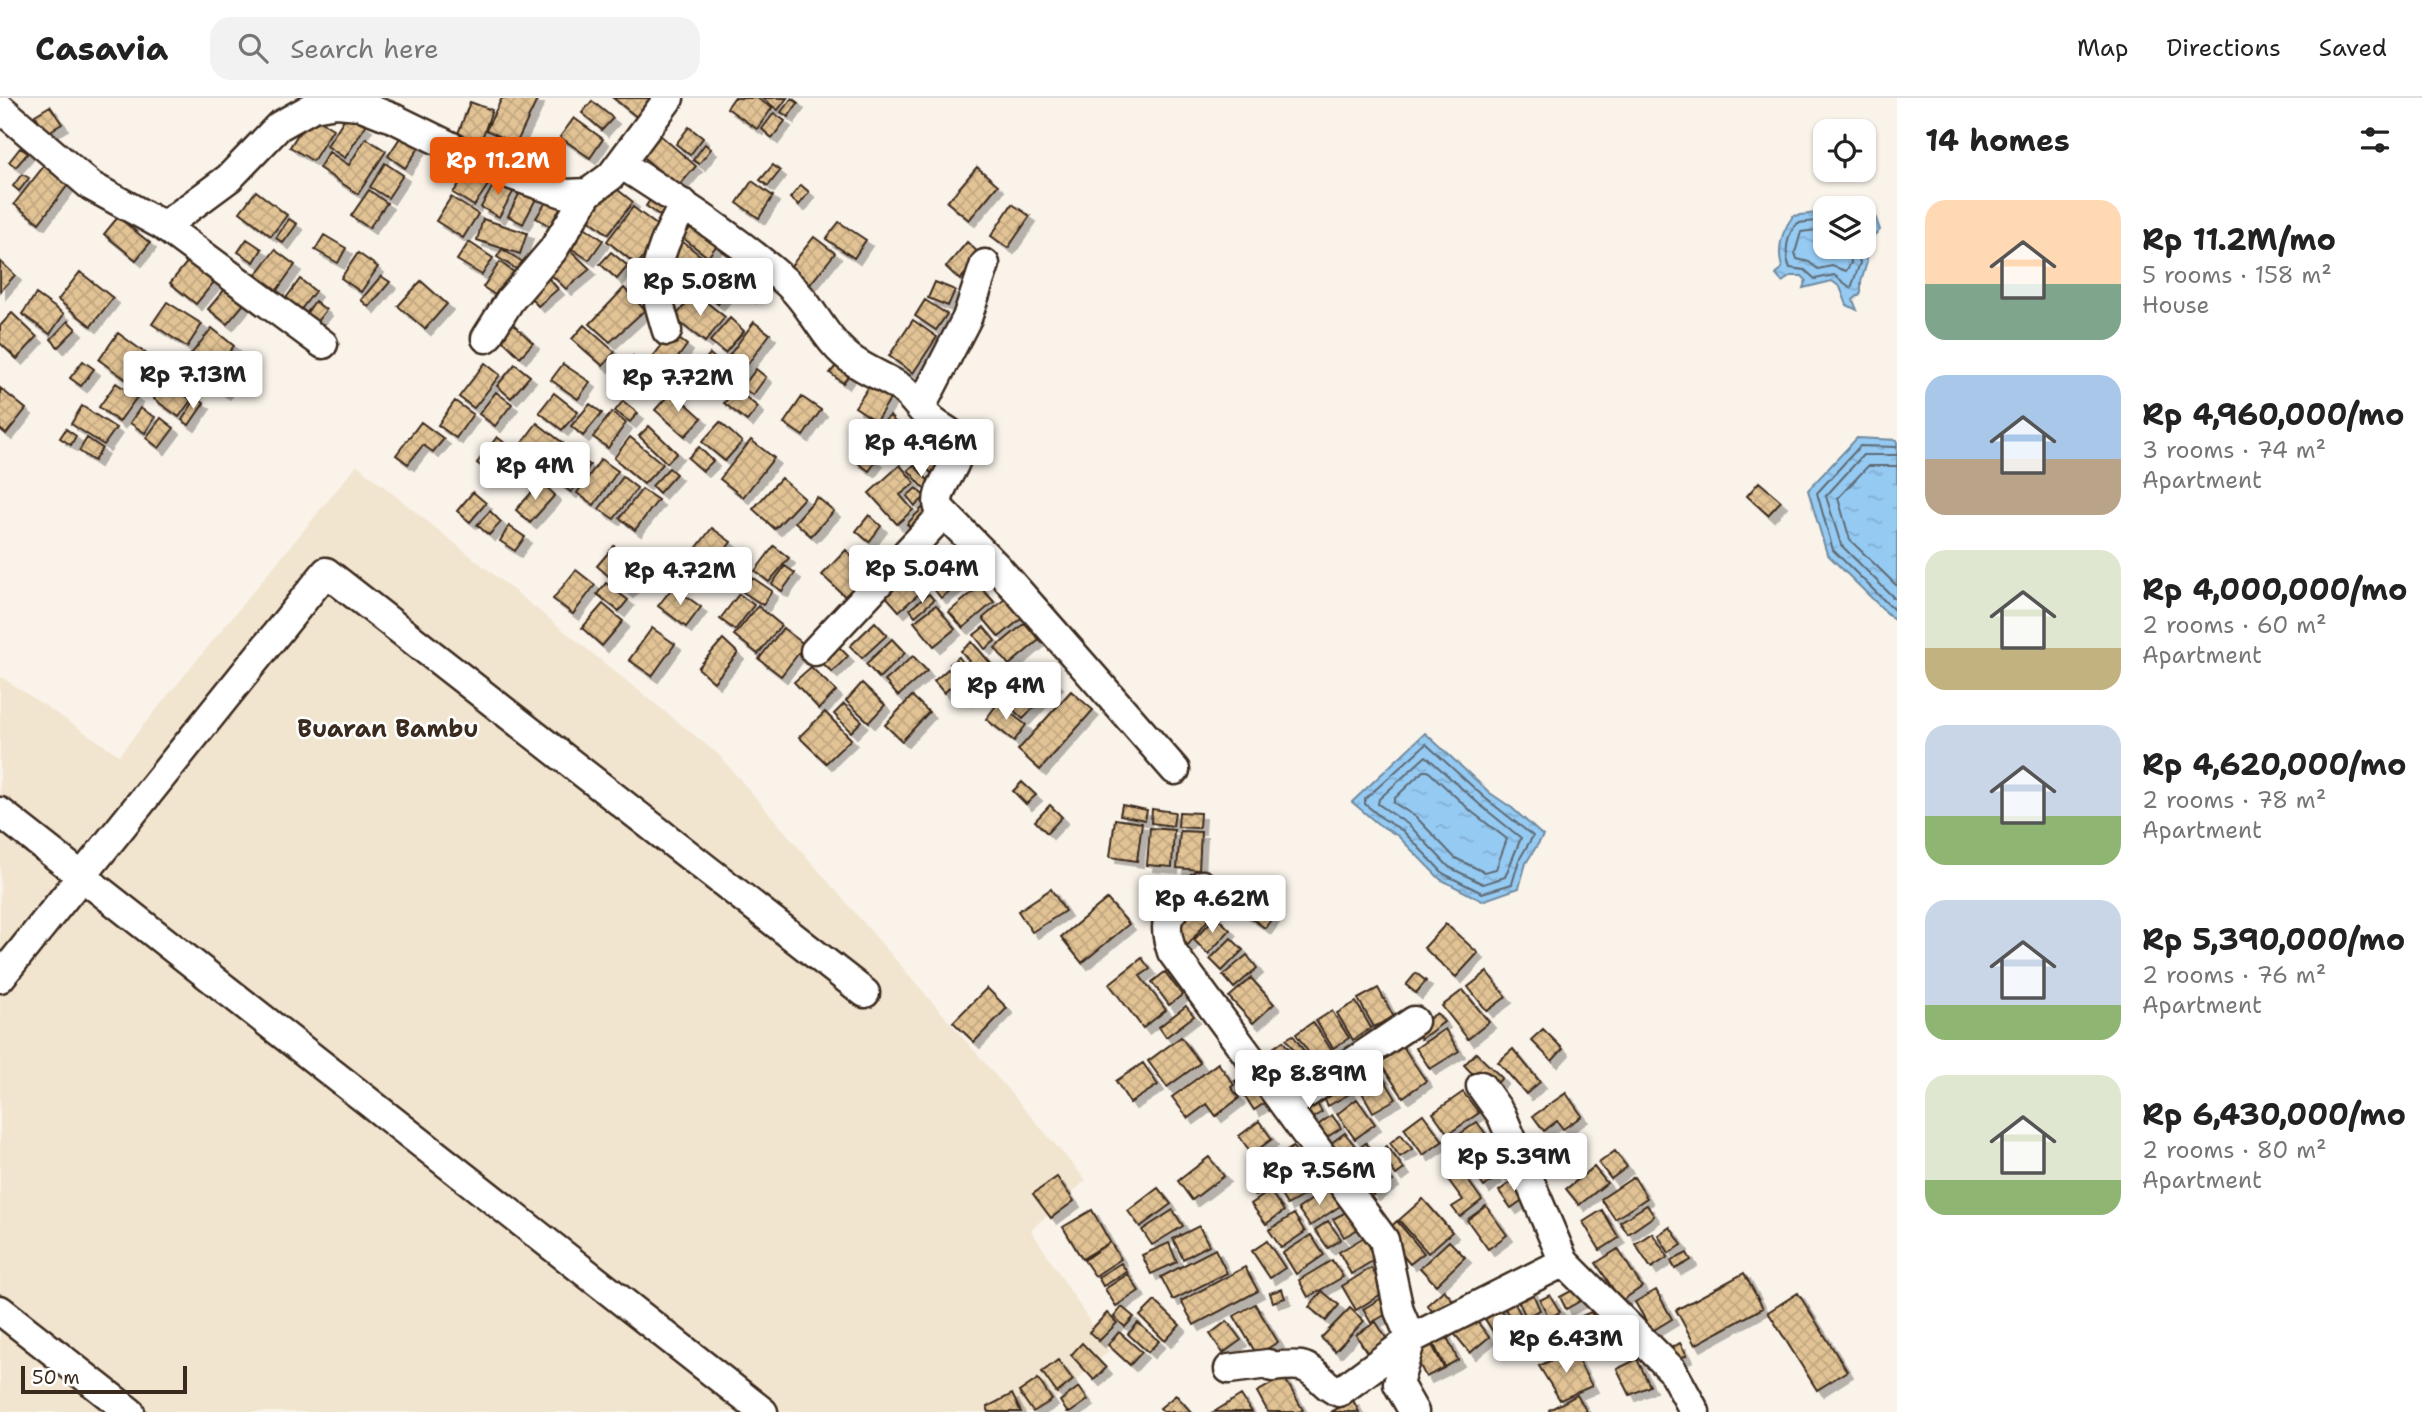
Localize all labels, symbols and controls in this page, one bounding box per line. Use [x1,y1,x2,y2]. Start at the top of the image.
search box [210,17,700,80]
text: Casavia [35,26,168,71]
icon: search [234,29,272,67]
text: Search here [290,31,439,66]
text: Map [2077,32,2128,64]
text: Directions [2166,32,2281,64]
text: Saved [2319,32,2387,64]
map controls [1813,119,1876,259]
button: locate [1813,119,1876,182]
text: 14 homes [1925,120,2070,161]
icon: filters [2356,121,2394,159]
pin: Rp 11.2M [426,138,570,197]
text: Rp 11.2M [446,145,550,175]
button: layers [1813,196,1876,259]
text: Rp 11.2M/mo [2142,219,2336,260]
icon: home [1981,228,2065,312]
pin: Rp 5.08M [628,258,772,318]
text: 5 rooms · 158 m² [2142,260,2332,290]
text: Rp 5.08M [643,266,757,296]
text: House [2142,290,2210,320]
pin: Rp 7.13M [121,352,265,411]
pin: Rp 7.72M [606,354,750,414]
text: Rp 7.13M [140,359,247,389]
text: Rp 7.72M [622,362,734,392]
text: Rp 4,960,000/mo [2142,394,2405,435]
icon: home [1981,403,2065,487]
pin: Rp 4.96M [849,420,993,479]
text: Rp 4.96M [865,427,977,457]
text: 3 rooms · 74 m² [2142,435,2326,465]
pin: Rp 4M [486,442,584,502]
text: Rp 4M [496,450,574,480]
text: Apartment [2142,465,2262,495]
pin: Rp 5.04M [850,546,994,605]
pin: Rp 4.72M [608,547,752,607]
text: Rp 5.04M [865,553,979,583]
text: Rp 4.72M [624,555,736,585]
text: Rp 4,000,000/mo [2142,569,2408,610]
icon: home [1981,578,2065,662]
text: 2 rooms · 60 m² [2142,610,2327,640]
text: Apartment [2142,640,2262,670]
pin: Rp 4M [957,662,1055,722]
text: Rp 4M [967,670,1045,700]
district label: Buaran Bambu [297,713,479,745]
text: Rp 4,620,000/mo [2142,744,2406,785]
icon: home [1981,753,2065,837]
text: 2 rooms · 78 m² [2142,785,2326,815]
text: Apartment [2142,815,2262,845]
pin: Rp 4.62M [1140,876,1284,935]
text: Rp 4.62M [1155,883,1269,913]
text: Rp 5,390,000/mo [2142,919,2405,960]
icon: home [1981,928,2065,1012]
text: 2 rooms · 76 m² [2142,960,2326,990]
text: Apartment [2142,990,2262,1020]
pin: Rp 8.89M [1237,1051,1381,1110]
text: Rp 8.89M [1251,1058,1367,1088]
text: Rp 6,430,000/mo [2142,1094,2406,1135]
icon: home [1981,1103,2065,1187]
pin: Rp 5.39M [1442,1134,1586,1193]
text: 2 rooms · 80 m² [2142,1135,2327,1165]
text: Rp 5.39M [1457,1141,1571,1171]
pin: Rp 7.56M [1247,1148,1391,1207]
text: Rp 7.56M [1262,1155,1376,1185]
text: Apartment [2142,1165,2262,1195]
pin: Rp 6.43M [1494,1316,1638,1375]
text: Rp 6.43M [1509,1323,1623,1353]
scale bar [21,1363,187,1395]
text: 50 m [32,1365,80,1390]

